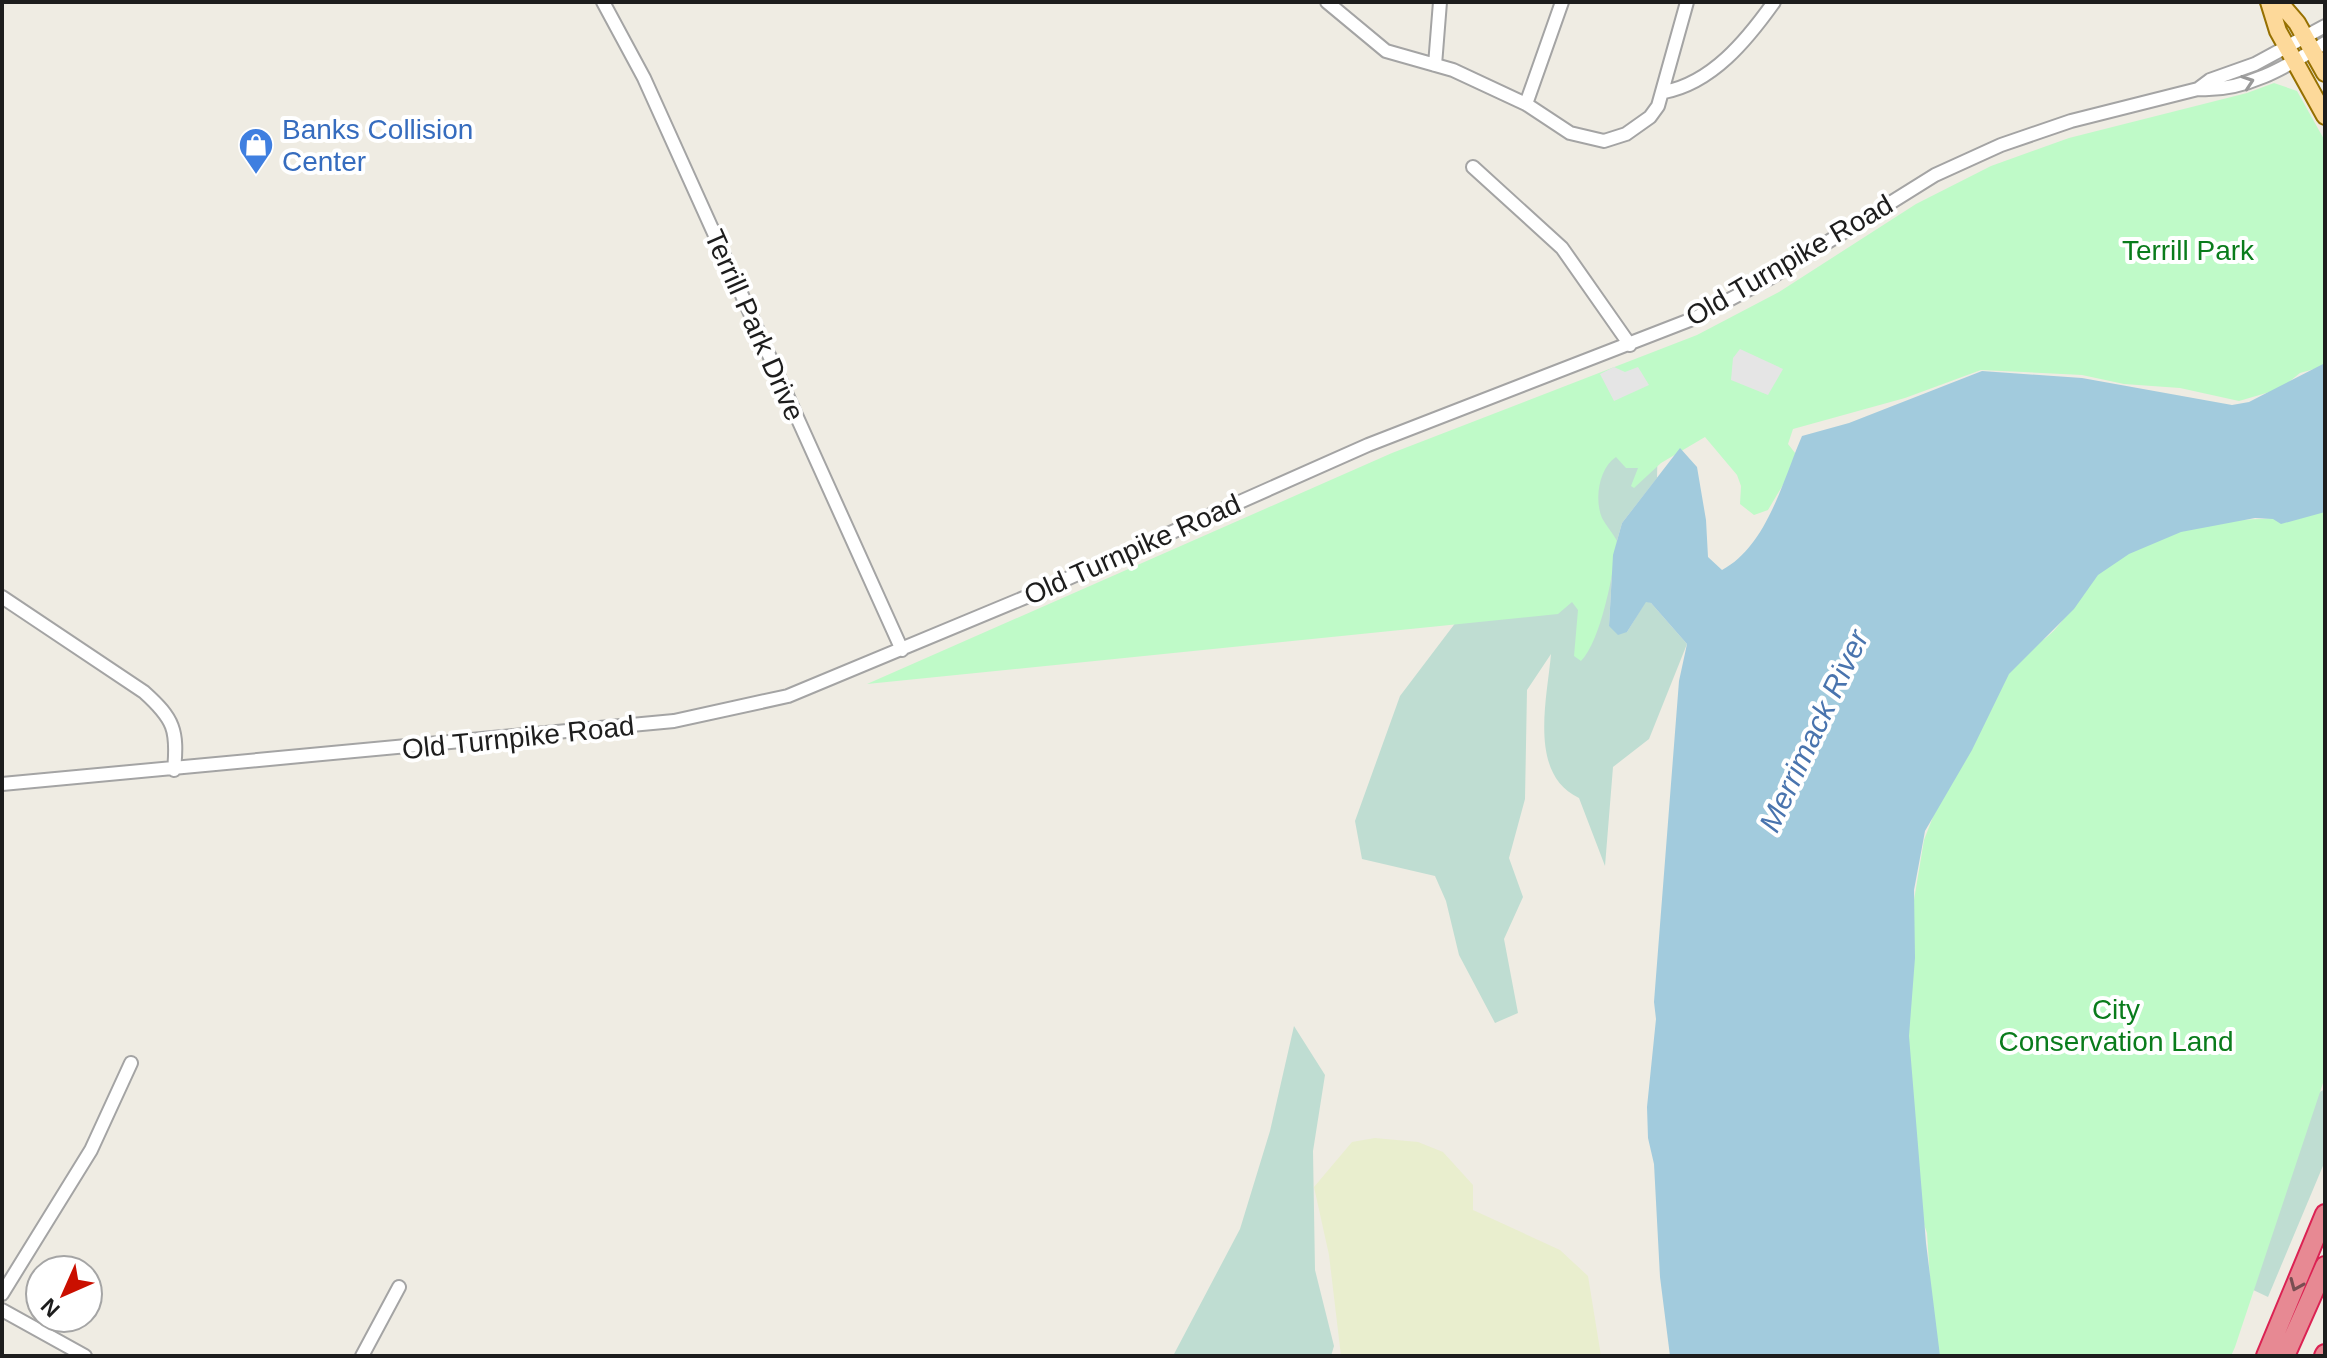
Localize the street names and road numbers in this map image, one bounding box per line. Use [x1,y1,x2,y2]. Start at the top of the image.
street label: Old Turnpike Road [1680,189,1898,332]
street label: Terrill Park Drive [699,225,810,425]
street label: Old Turnpike Road [1019,488,1245,611]
street label: Old Turnpike Road [400,710,636,765]

